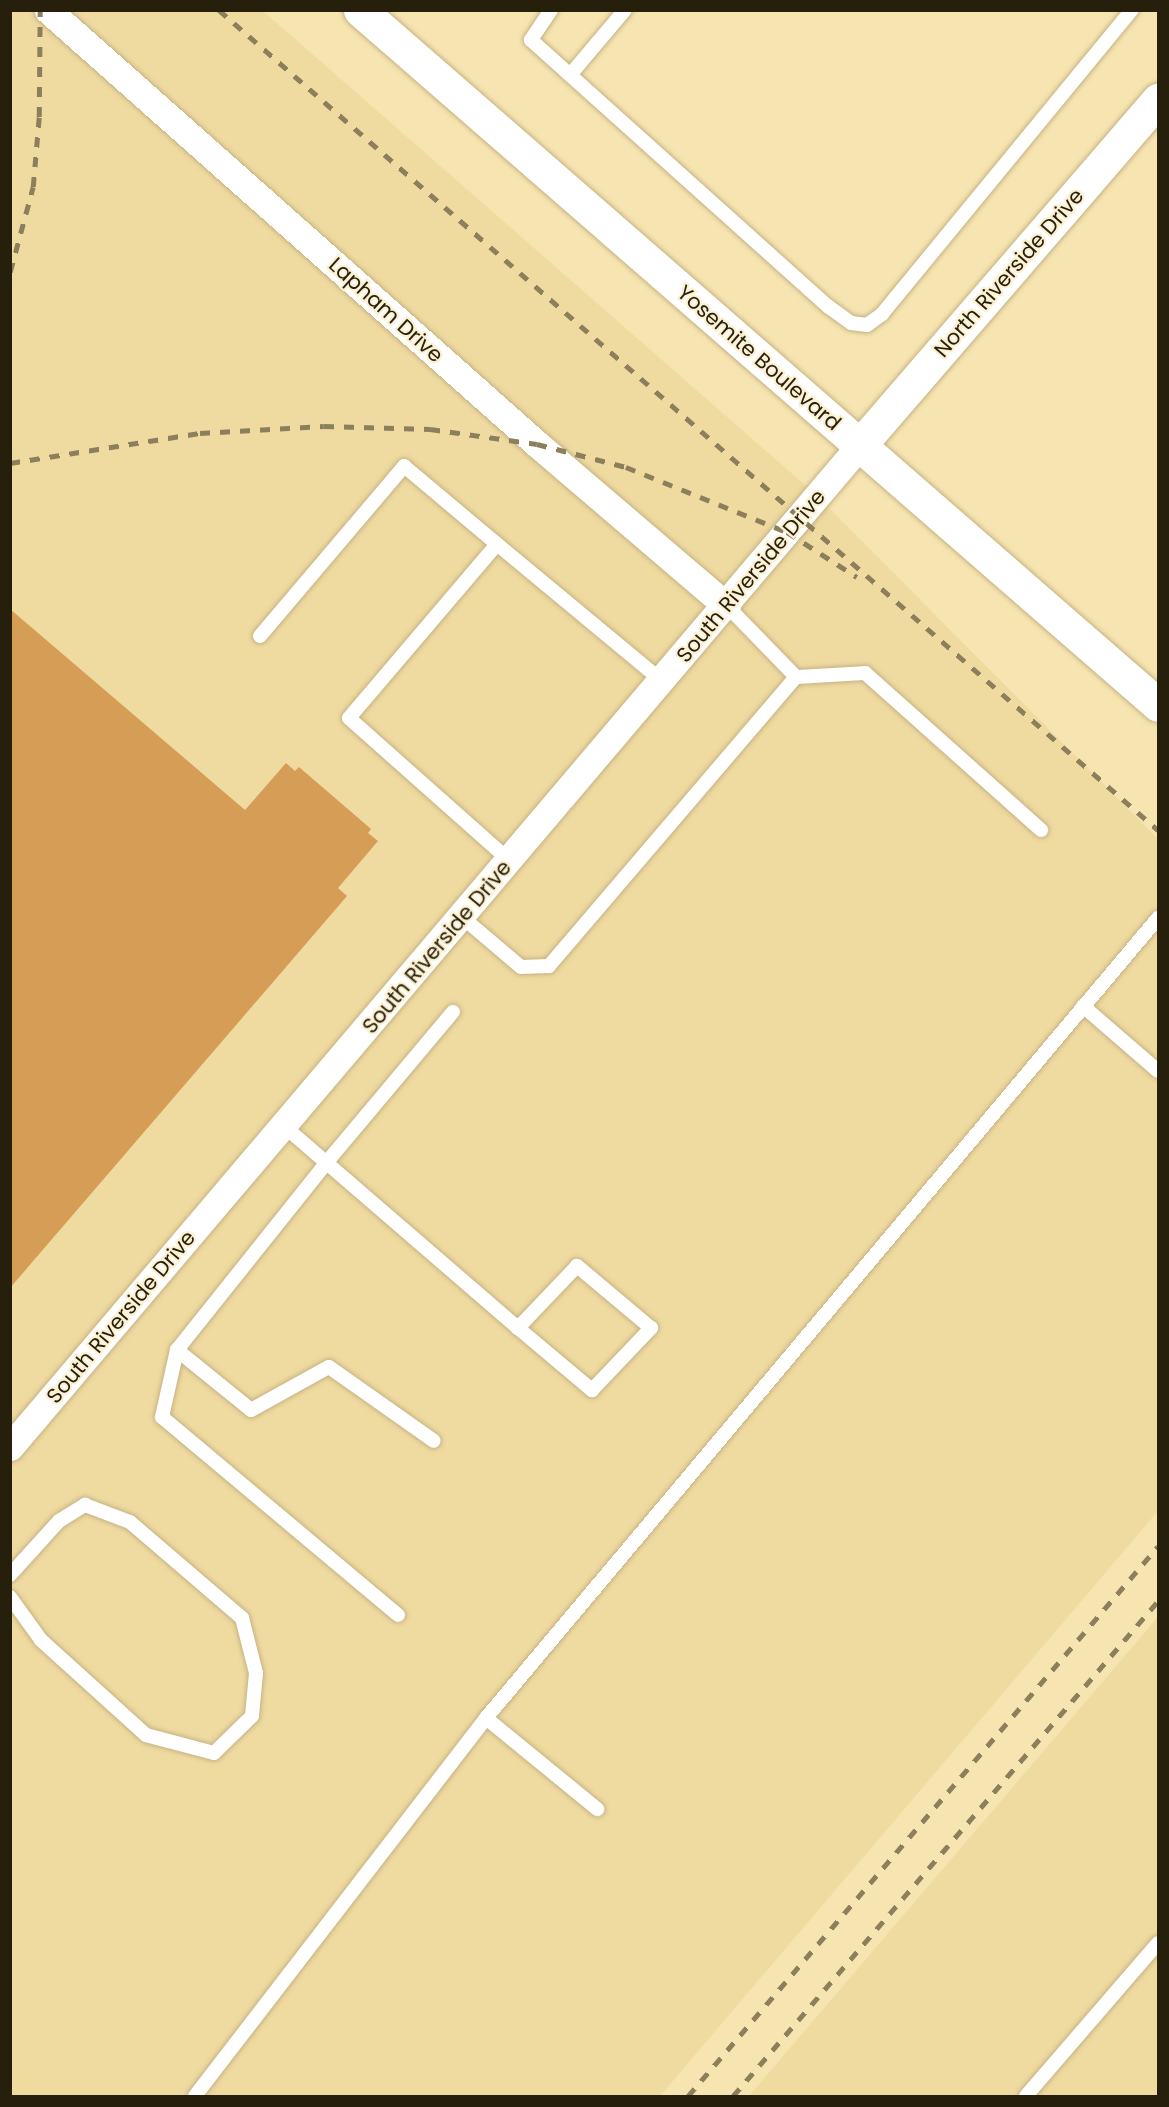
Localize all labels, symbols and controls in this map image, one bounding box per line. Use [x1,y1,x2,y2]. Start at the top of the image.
street label: North Riverside Drive [929,184,1089,362]
street label: Lapham Drive [324,252,448,368]
street label: Yosemite Boulevard [672,280,846,436]
street label: South Riverside Drive [671,484,831,668]
street label: South Riverside Drive [357,855,517,1039]
street label: South Riverside Drive [41,1225,201,1409]

